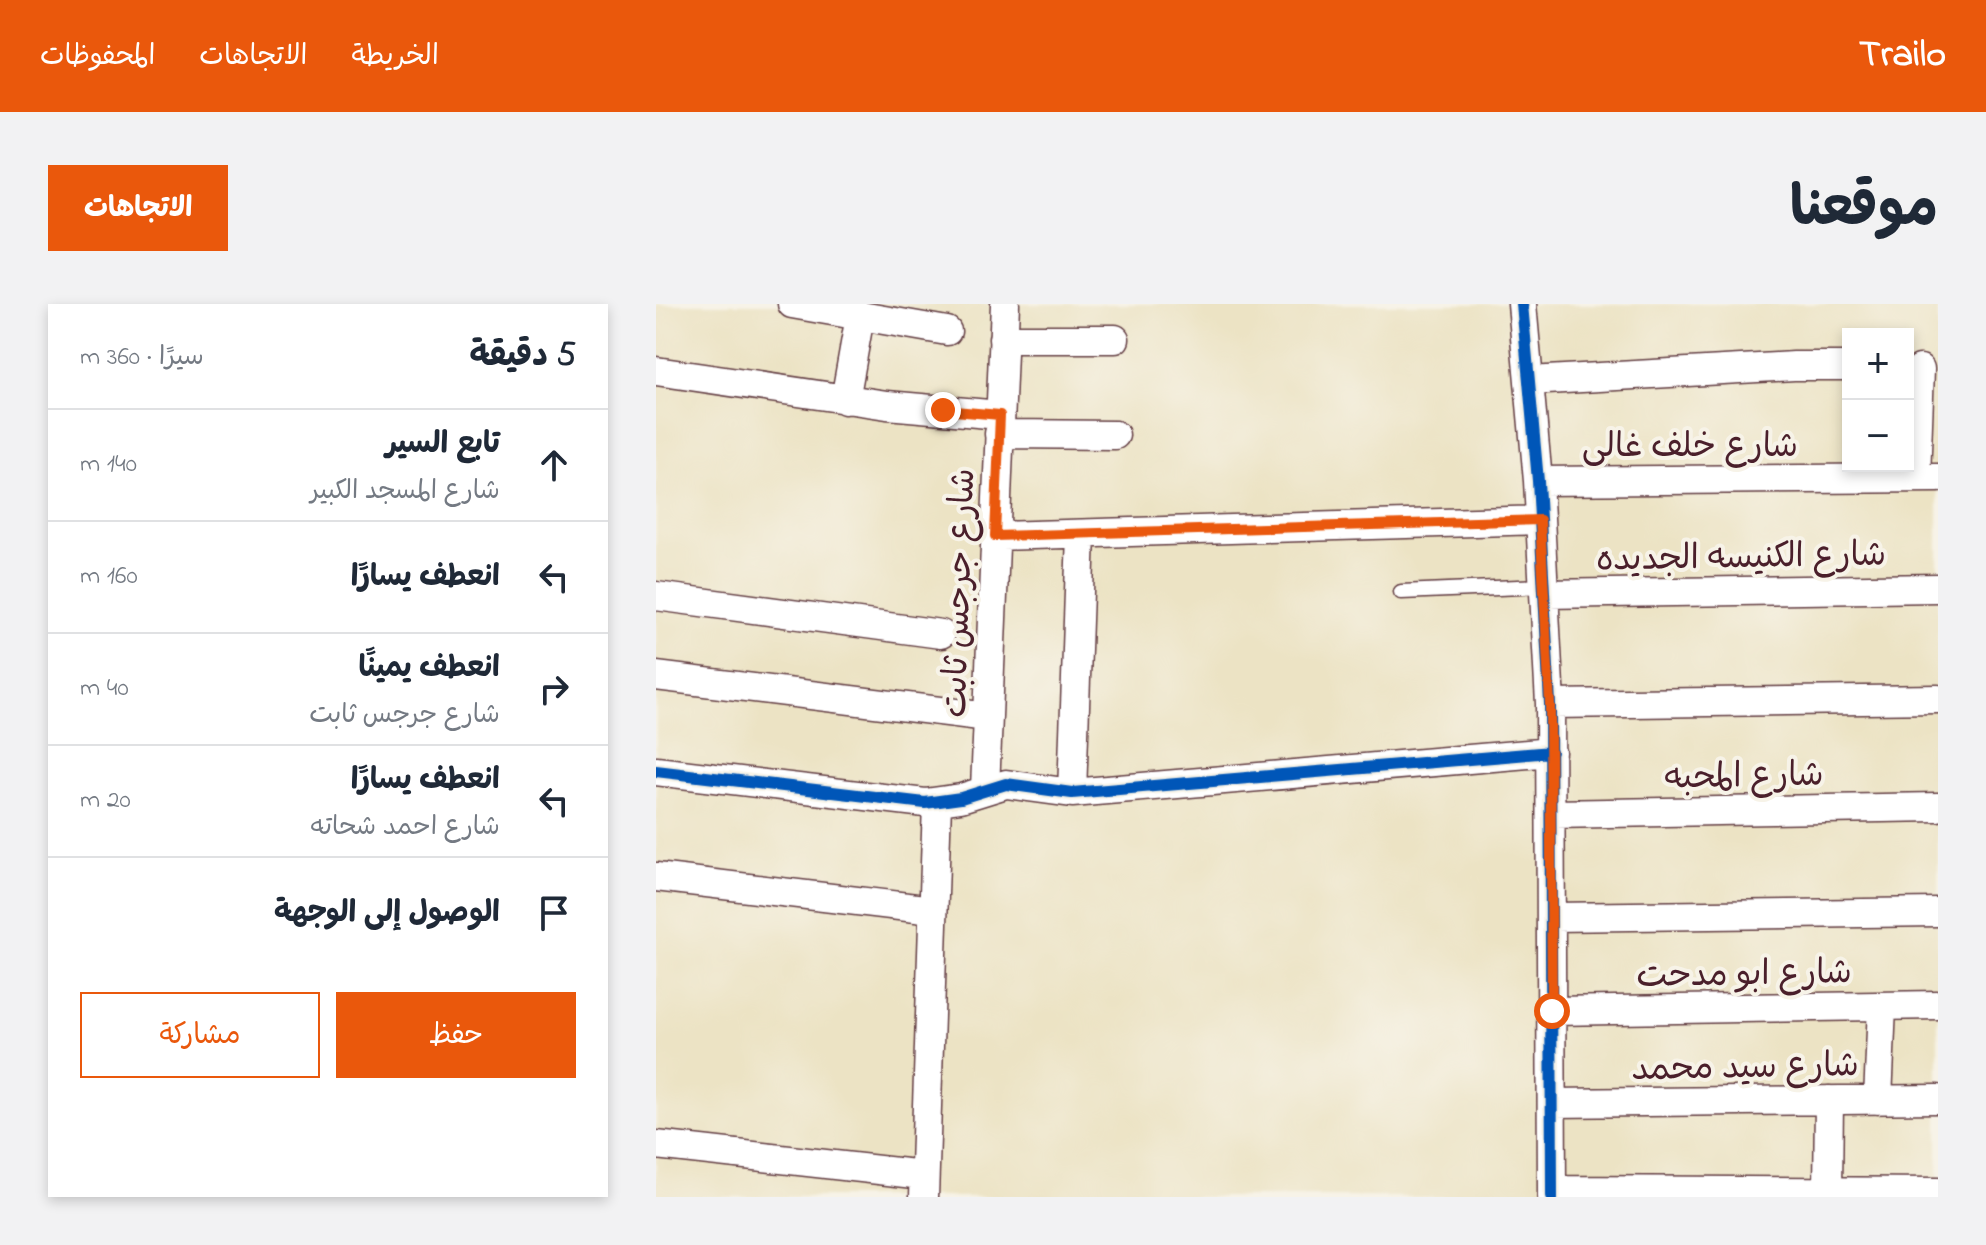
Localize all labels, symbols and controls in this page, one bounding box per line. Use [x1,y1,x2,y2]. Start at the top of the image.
text: Trailo [1859,28,1946,84]
text: المحفوظات [40,37,155,78]
text: الاتجاهات [199,37,307,78]
text: الخريطة [351,37,439,78]
button: الاتجاهات [48,165,228,251]
text: موقعنا [1790,170,1938,251]
map controls [1842,328,1914,472]
button: + [1842,328,1914,400]
text: 5 دقيقة [470,332,576,382]
text: سيرًا · 360 m [80,339,204,377]
route end [925,392,961,428]
button: − [1842,400,1914,472]
text: تابع السير [386,423,500,467]
street label: شارع خلف غالى [1582,423,1798,473]
icon: ahead [532,443,576,487]
text: 140 m [80,446,137,484]
street label: شارع جرجس ثابت [932,468,990,719]
text: شارع المسجد الكبير [310,473,500,511]
street label: شارع الكنيسه الجديده [1596,531,1887,587]
icon: left [532,555,576,599]
text: انعطف يسارًا [351,556,500,600]
text: 160 m [80,558,138,596]
text: انعطف يمينًا [359,647,500,691]
icon: right [532,667,576,711]
text: 40 m [80,670,129,708]
text: شارع جرجس ثابت [309,697,500,735]
street label: شارع المحبه [1664,752,1824,804]
text: انعطف يسارًا [351,759,500,803]
icon: left [532,779,576,823]
text: 20 m [80,782,131,820]
text: شارع احمد شحاته [311,809,500,847]
icon: arrive [532,891,576,935]
text: الوصول إلى الوجهة [274,892,500,936]
street label: شارع ابو مدحت [1636,949,1852,1003]
button: مشاركة [80,992,320,1078]
button: حفظ [336,992,576,1078]
route start [1534,993,1570,1029]
street label: شارع سيد محمد [1631,1042,1859,1096]

